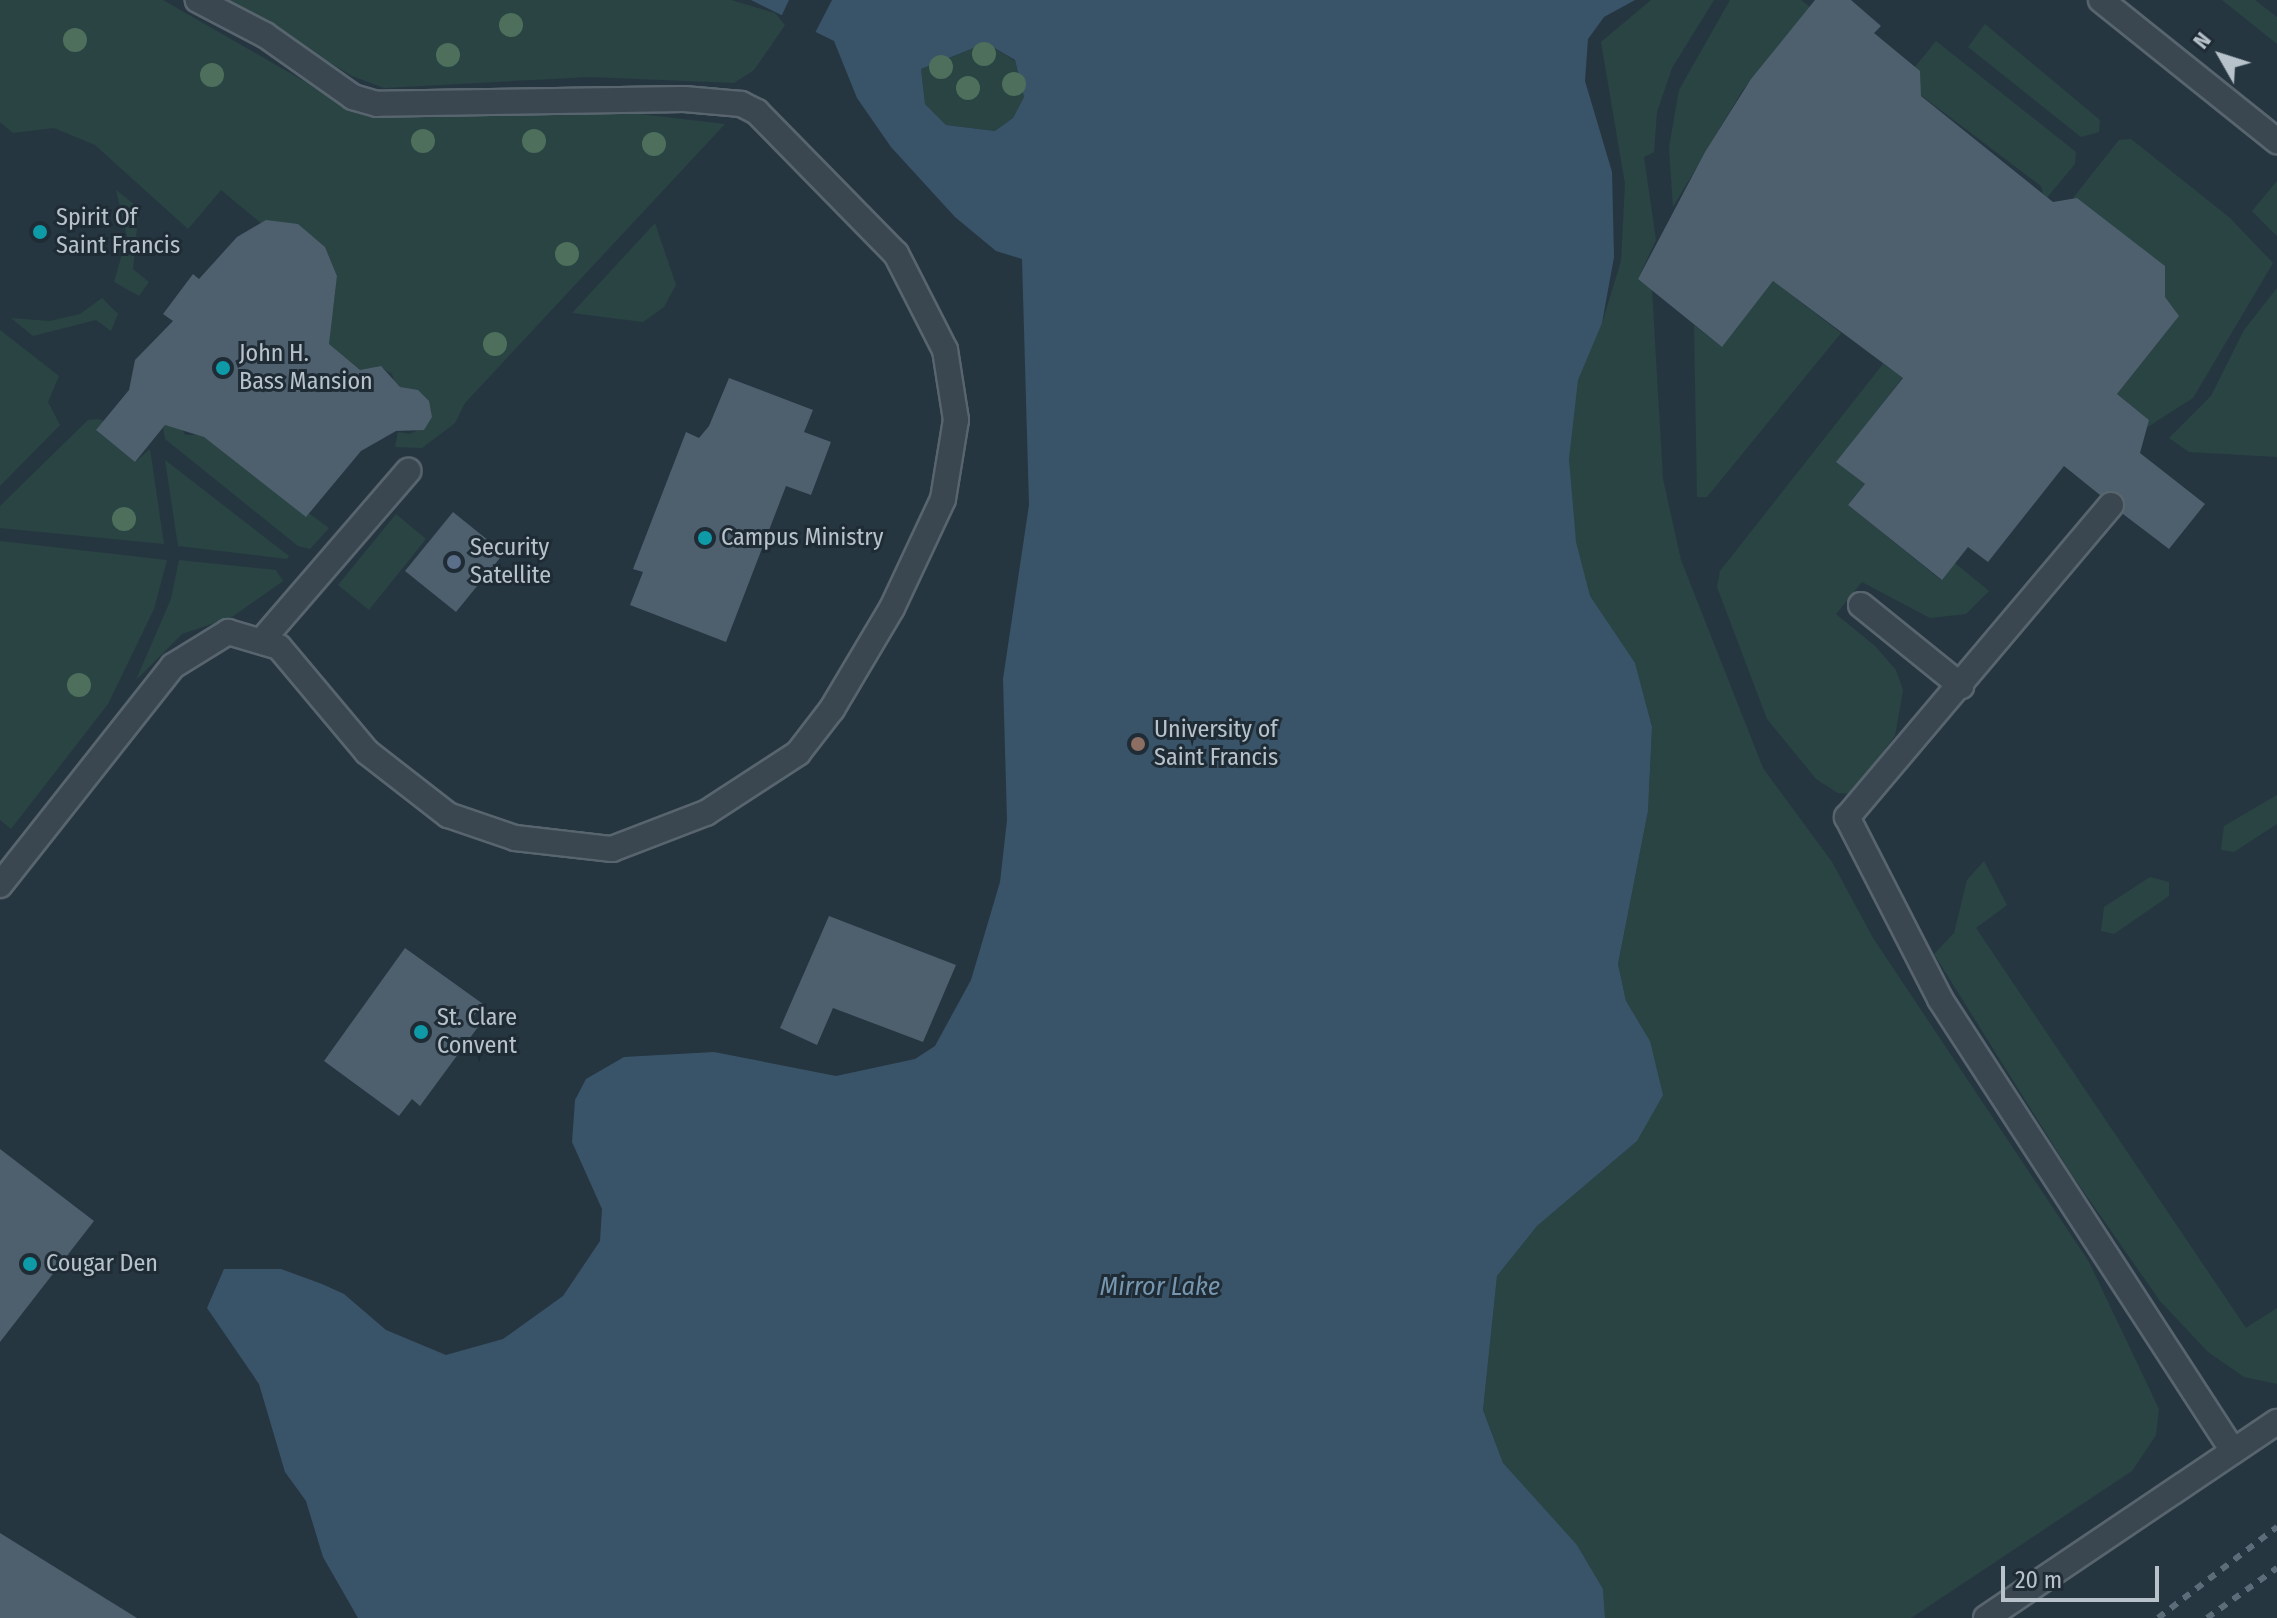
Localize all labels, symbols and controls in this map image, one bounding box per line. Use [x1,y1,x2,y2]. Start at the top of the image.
north arrow [2181,16,2261,96]
text: N [2187,27,2217,54]
place label: Spirit Of Saint Francis [56,204,180,260]
marker: Spirit Of Saint Francis [31,223,49,241]
place label: John H. Bass Mansion [239,340,373,396]
marker: John H. Bass Mansion [214,359,232,377]
place label: Campus Ministry [721,524,883,552]
marker: Campus Ministry [696,529,714,547]
place label: Security Satellite [470,534,551,590]
marker: Security Satellite [445,553,463,571]
place label: University of Saint Francis [1154,716,1278,772]
marker: University of Saint Francis [1129,735,1147,753]
place label: St. Clare Convent [437,1004,517,1060]
marker: St. Clare Convent [412,1023,430,1041]
place label: Cougar Den [46,1250,158,1278]
marker: Cougar Den [21,1255,39,1273]
water label: Mirror Lake [1100,1271,1220,1303]
scale bar [2005,1550,2163,1600]
text: 20 m [2015,1566,2062,1594]

